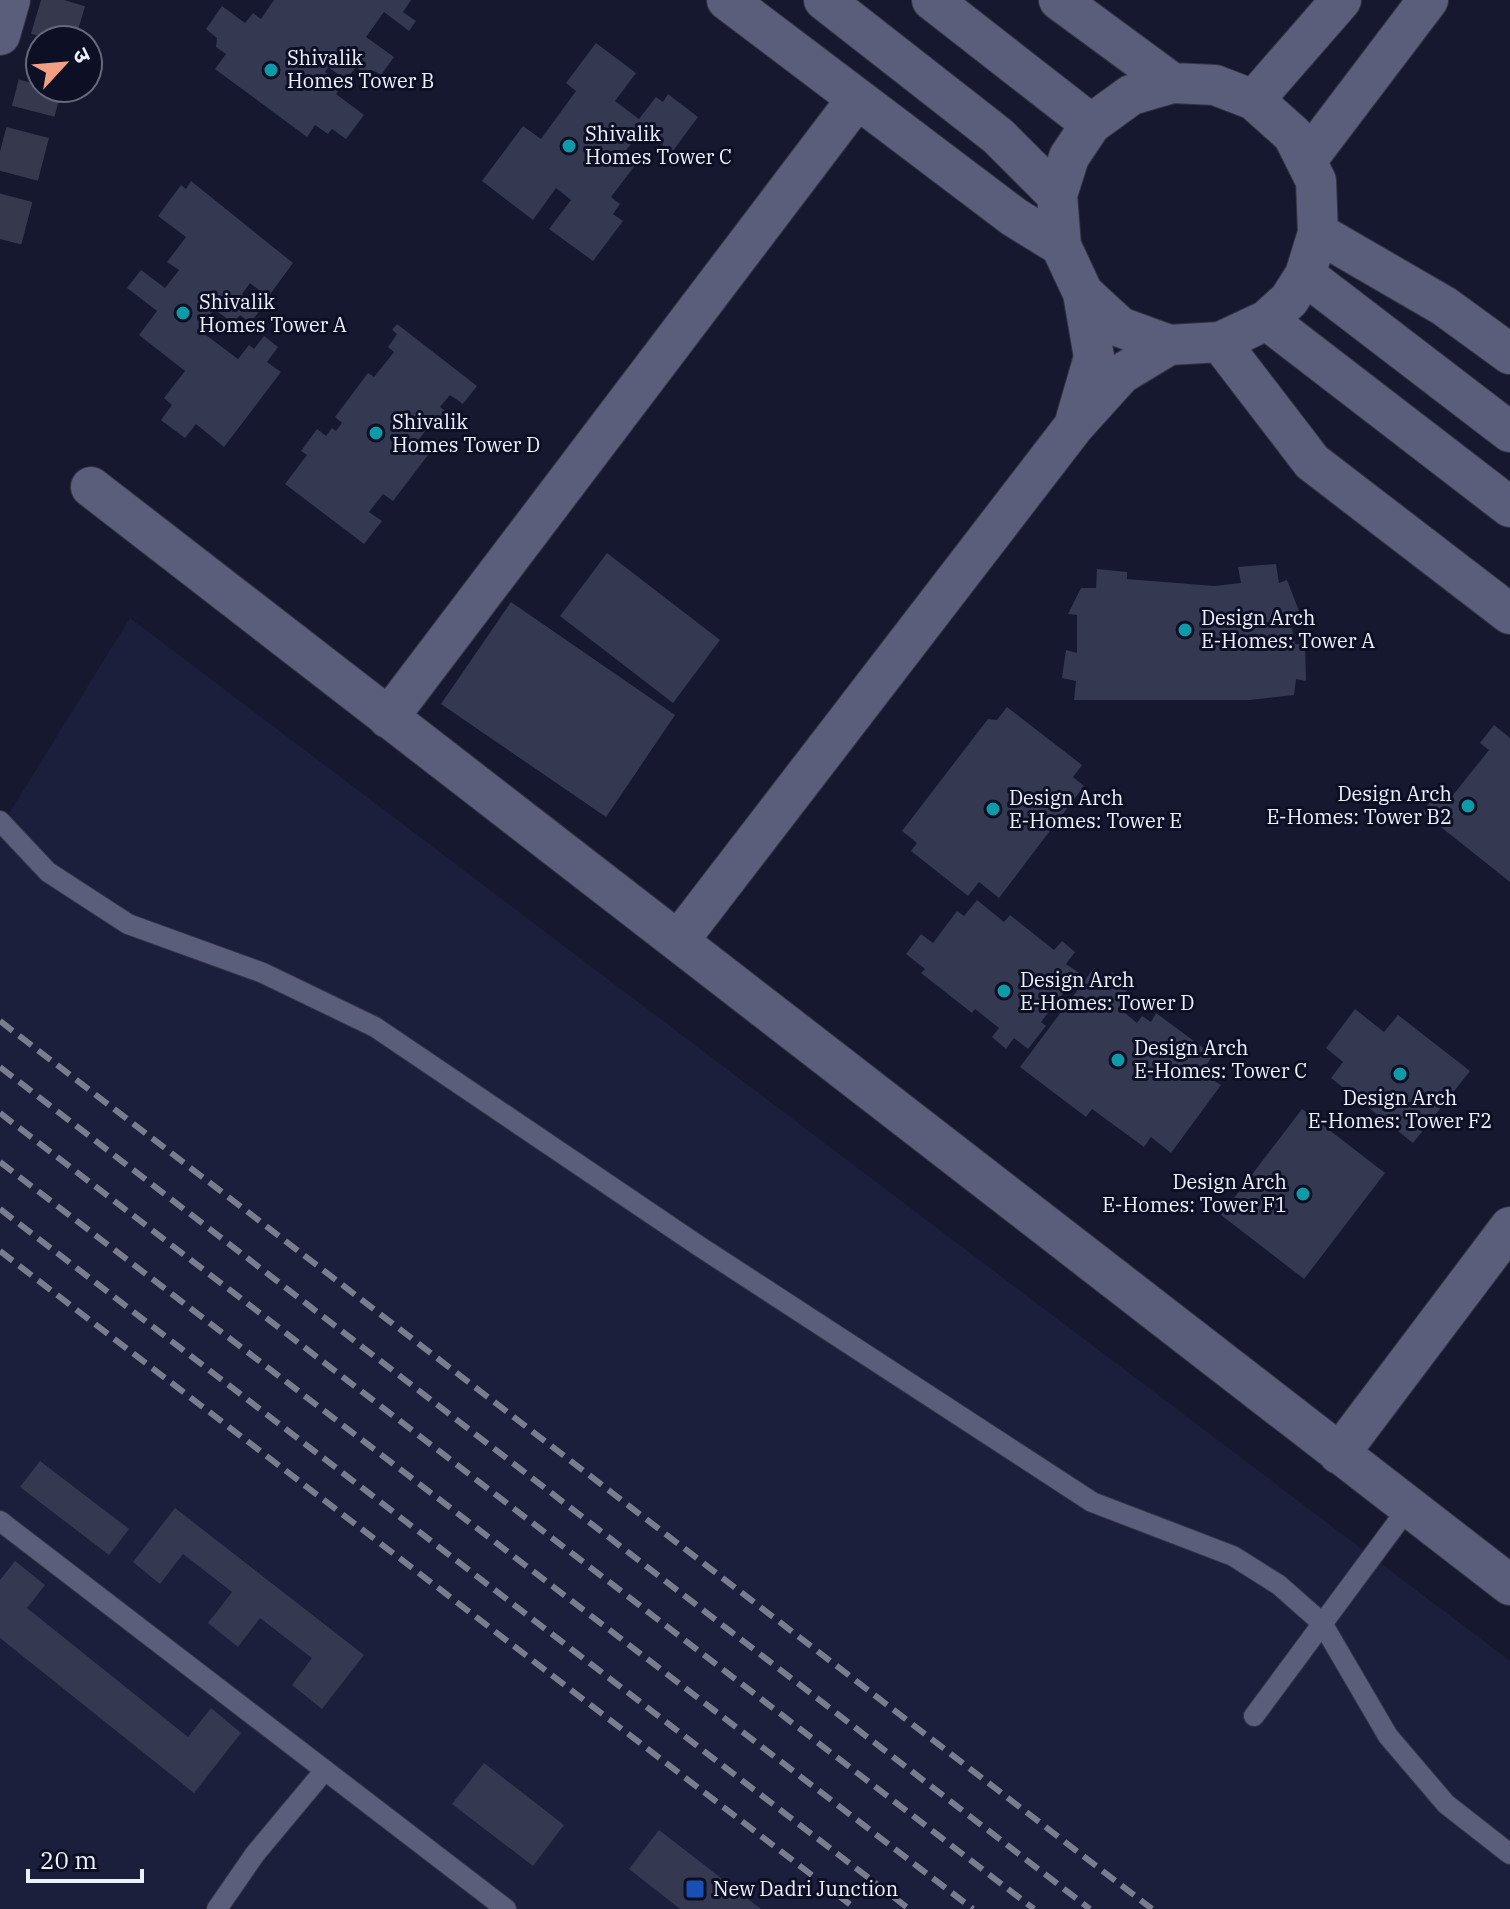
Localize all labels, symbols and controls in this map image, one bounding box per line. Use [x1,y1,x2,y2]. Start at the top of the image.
north arrow [24,24,104,104]
text: उ [67,43,99,68]
place label: Shivalik Homes Tower B [287,44,435,94]
marker: Shivalik Homes Tower B [262,61,280,79]
place label: Shivalik Homes Tower C [585,120,732,170]
marker: Shivalik Homes Tower C [560,137,578,155]
place label: Shivalik Homes Tower A [199,288,347,338]
marker: Shivalik Homes Tower A [174,304,192,322]
place label: Shivalik Homes Tower D [392,408,540,458]
marker: Shivalik Homes Tower D [367,424,385,442]
place label: Design Arch E-Homes: Tower A [1201,604,1375,654]
marker: Design Arch E-Homes: Tower A [1176,621,1194,639]
place label: Design Arch E-Homes: Tower B2 [1266,780,1452,830]
place label: Design Arch E-Homes: Tower E [1009,784,1182,834]
marker: Design Arch E-Homes: Tower B2 [1459,797,1477,815]
marker: Design Arch E-Homes: Tower E [984,800,1002,818]
place label: Design Arch E-Homes: Tower D [1020,966,1194,1016]
marker: Design Arch E-Homes: Tower D [995,982,1013,1000]
place label: Design Arch E-Homes: Tower C [1134,1034,1307,1084]
marker: Design Arch E-Homes: Tower C [1109,1051,1127,1069]
marker: Design Arch E-Homes: Tower F2 [1391,1065,1409,1083]
place label: Design Arch E-Homes: Tower F2 [1308,1084,1492,1134]
place label: Design Arch E-Homes: Tower F1 [1102,1168,1287,1218]
marker: Design Arch E-Homes: Tower F1 [1294,1185,1312,1203]
scale bar [28,1833,142,1883]
text: 20 m [40,1844,97,1876]
place label: New Dadri Junction [713,1875,899,1902]
marker: New Dadri Junction [684,1878,706,1900]

